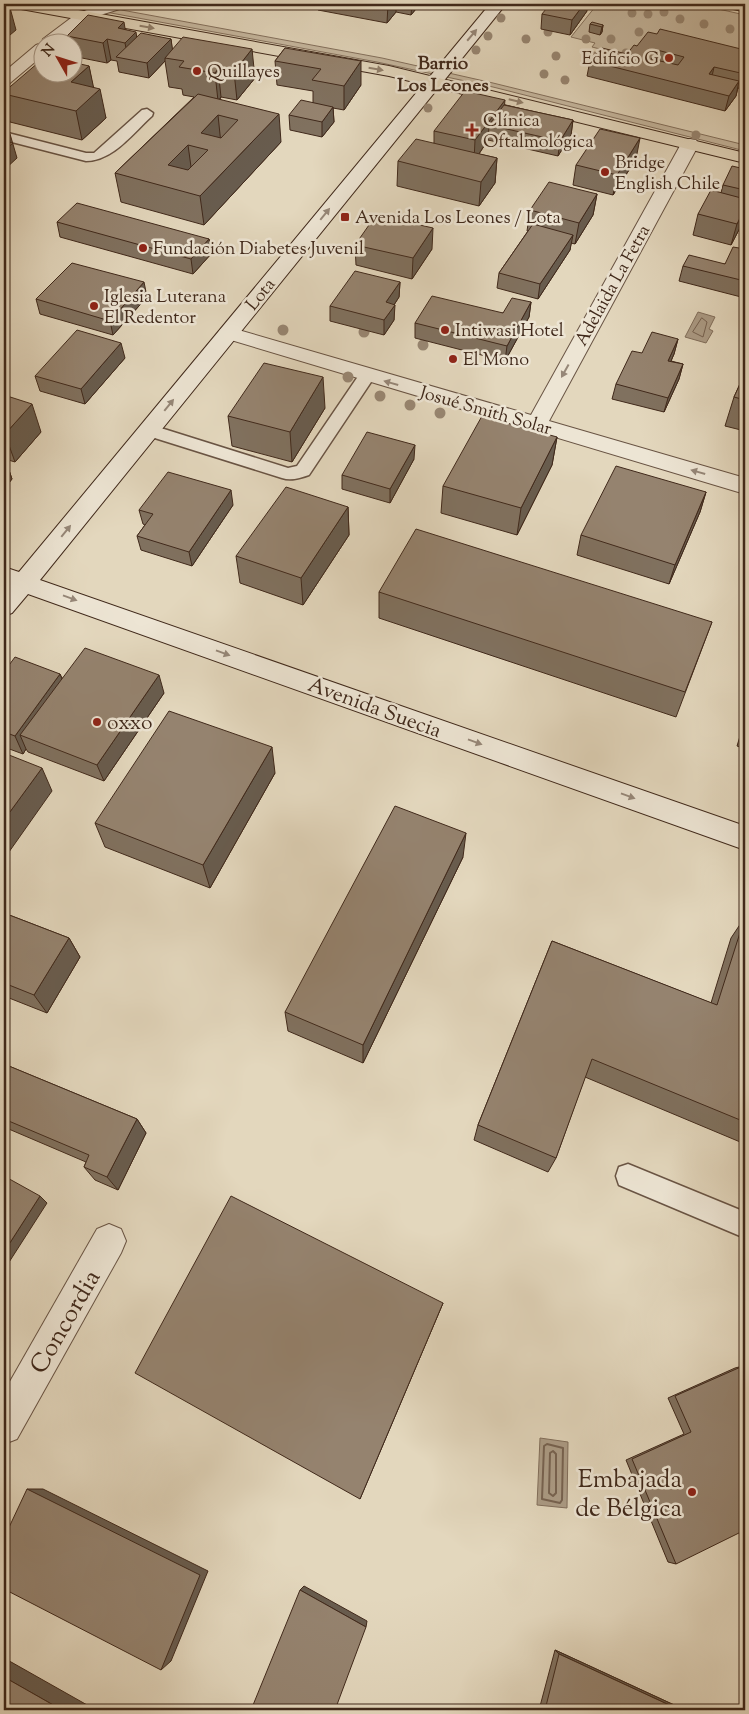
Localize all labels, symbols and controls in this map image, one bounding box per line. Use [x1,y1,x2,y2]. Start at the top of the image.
one-way arrow [139,24,155,32]
one-way arrow [466,28,477,41]
north arrow [32,32,82,82]
text: N [38,40,61,62]
place label: Edificio G [582,47,659,73]
district label: Barrio Los Leones [397,51,489,100]
marker: Edificio G [663,52,675,64]
place label: Quillayes [207,60,280,86]
marker: Quillayes [191,65,203,77]
one-way arrow [368,65,384,73]
one-way arrow [508,97,523,105]
place label: Clínica Oftalmológica [483,109,593,156]
marker: Clínica Oftalmológica [465,123,479,137]
place label: Bridge English Chile [615,151,720,198]
marker: Bridge English Chile [599,166,611,178]
place label: Avenida Los Leones / Lota [355,206,561,232]
one-way arrow [320,208,331,221]
marker: Avenida Los Leones / Lota [339,211,351,223]
street label: Adelaida La Fetra [570,221,658,351]
place label: Fundación Diabetes Juvenil [153,237,364,263]
marker: Fundación Diabetes Juvenil [137,242,149,254]
street label: Lota [240,273,283,317]
place label: Iglesia Luterana El Redentor [104,285,226,332]
marker: Iglesia Luterana El Redentor [88,300,100,312]
place label: Intiwasi Hotel [455,319,564,345]
marker: Intiwasi Hotel [439,324,451,336]
place label: El Mono [463,348,529,374]
marker: El Mono [447,353,459,365]
one-way arrow [561,364,569,379]
one-way arrow [384,378,399,386]
street label: Josué Smith Solar [415,380,555,443]
one-way arrow [163,399,174,412]
one-way arrow [691,468,706,476]
one-way arrow [60,525,71,538]
one-way arrow [62,595,77,603]
one-way arrow [216,649,231,657]
street label: Avenida Suecia [303,671,445,747]
place label: oxxo [107,709,153,739]
marker: oxxo [91,716,103,728]
one-way arrow [468,738,483,746]
one-way arrow [621,793,636,801]
street label: Concordia [22,1263,111,1381]
place label: Embajada de Bélgica [575,1463,682,1528]
marker: Embajada de Bélgica [686,1486,698,1498]

